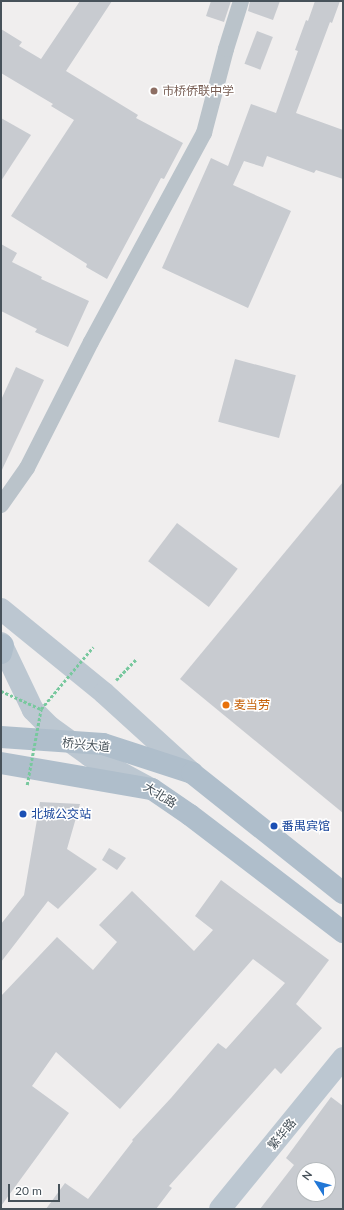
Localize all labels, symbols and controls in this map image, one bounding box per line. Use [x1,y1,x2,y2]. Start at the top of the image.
place label: 市桥侨联中学 [162,84,234,98]
marker: 市桥侨联中学 [149,86,159,96]
place label: 麦当劳 [234,698,270,712]
marker: 麦当劳 [221,700,231,710]
street label: 桥兴大道 [61,735,111,755]
street label: 大北路 [141,779,179,811]
place label: 北城公交站 [31,807,91,821]
marker: 北城公交站 [18,809,28,819]
place label: 番禺宾馆 [282,819,330,833]
marker: 番禺宾馆 [269,821,279,831]
street label: 繁华路 [265,1115,299,1153]
north arrow [296,1162,336,1202]
text: N [299,1168,314,1182]
scale bar [10,1176,62,1202]
text: 20 m [15,1183,42,1198]

